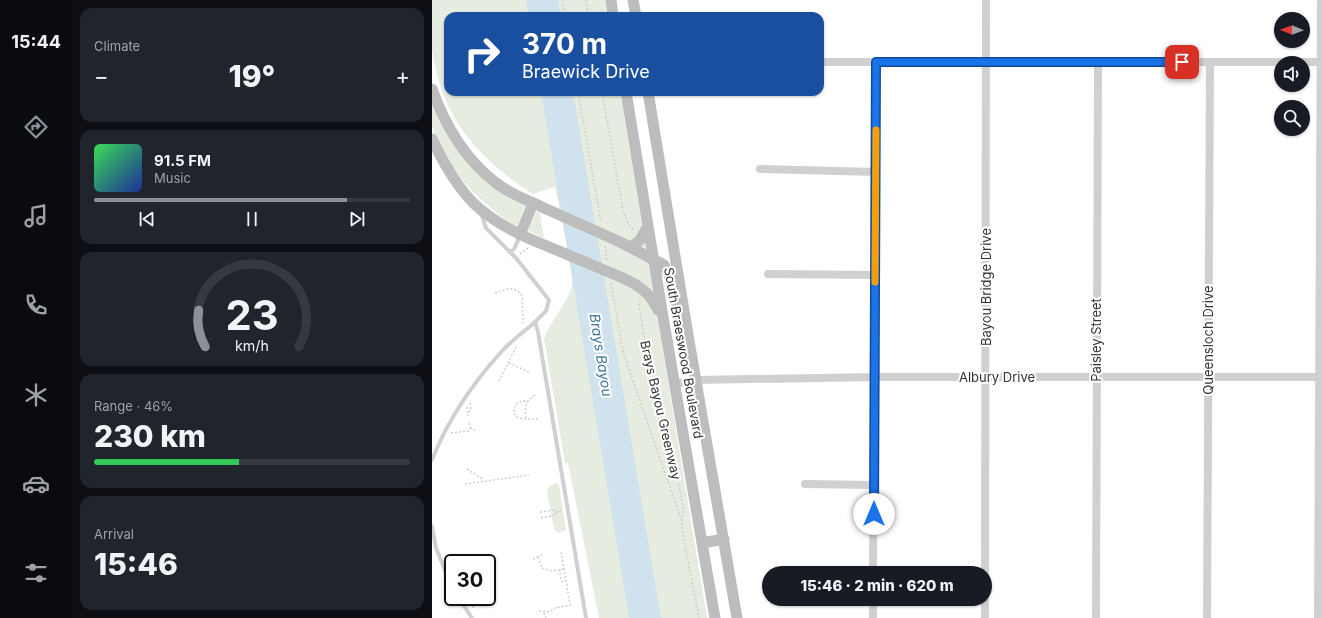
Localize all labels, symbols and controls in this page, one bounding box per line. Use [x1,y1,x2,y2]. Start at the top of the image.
north arrow [1274,12,1310,48]
map controls [1274,12,1310,136]
text: 370 m [522,27,607,61]
icon: right [456,28,508,80]
text: 15:44 [11,31,61,52]
text: Climate [94,38,140,54]
pin [1165,45,1199,79]
icon: arrive [1171,51,1193,73]
button: sound [1274,56,1310,92]
text: 19° [229,58,275,94]
text: Braewick Drive [522,61,650,82]
text: − [94,63,109,89]
text: + [395,63,410,89]
button: search [1274,100,1310,136]
icon: directions [22,113,50,141]
text: 91.5 FM [154,151,211,170]
text: Music [154,170,191,186]
icon: music [22,202,50,230]
icon: previous [136,208,158,230]
icon: pause [241,208,263,230]
icon: next [346,208,368,230]
street label: Bayou Bridge Drive [978,228,994,346]
street label: South Braeswood Boulevard [661,266,707,440]
street label: Queensloch Drive [1200,285,1216,395]
text: 23 [225,290,279,340]
icon: phone [22,291,50,319]
street label: Paisley Street [1088,298,1104,382]
water label: Brays Bayou [587,312,616,398]
text: km/h [235,337,269,354]
street label: Brays Bayou Greenway [637,339,685,481]
street label: Albury Drive [959,369,1035,385]
icon: climate [22,381,50,409]
text: Range · 46% [94,398,173,414]
text: 230 km [94,418,206,454]
icon: car [22,470,50,498]
position arrow [853,493,895,535]
text: Arrival [94,526,134,542]
text: 15:46 [94,546,178,582]
speed limit sign: 30 [444,554,496,606]
icon: filters [22,559,50,587]
text: 15:46 · 2 min · 620 m [800,576,954,595]

